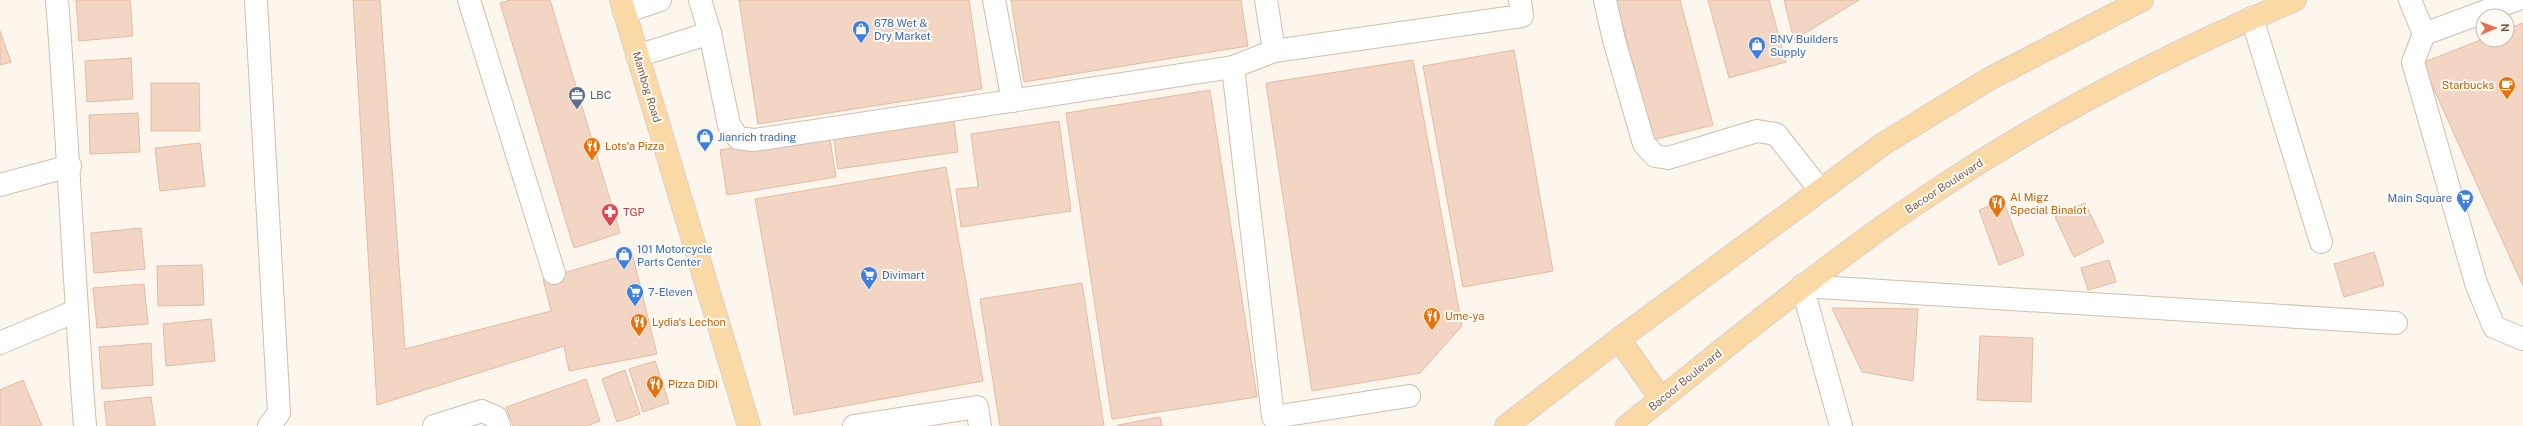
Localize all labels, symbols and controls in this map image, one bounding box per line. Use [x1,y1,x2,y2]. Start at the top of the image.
north arrow [2475,8,2515,48]
place label: 678 Wet & Dry Market [874,17,931,42]
shop icon: 678 Wet & Dry Market [851,19,871,44]
text: N [2499,23,2511,32]
place label: BNV Builders Supply [1770,33,1839,58]
shop icon: BNV Builders Supply [1747,35,1767,60]
street label: Mambog Road [630,50,664,124]
cafe icon: Starbucks [2497,75,2517,100]
place label: Starbucks [2442,79,2494,91]
office icon: LBC [567,85,587,110]
place label: LBC [590,89,611,101]
shop icon: Jianrich trading [695,127,715,152]
place label: Jianrich trading [718,131,797,143]
restaurant icon: Lots'a Pizza [582,136,602,161]
place label: Lots'a Pizza [605,140,664,152]
street label: Bacoor Boulevard [1903,156,1985,216]
supermarket icon: Main Square [2455,188,2475,213]
place label: Al Migz Special Binalot [2010,191,2087,216]
place label: Main Square [2388,192,2452,204]
restaurant icon: Al Migz Special Binalot [1987,193,2007,218]
pharmacy icon: TGP [600,202,620,227]
place label: TGP [623,206,645,218]
place label: 101 Motorcycle Parts Center [637,243,712,268]
shop icon: 101 Motorcycle Parts Center [614,245,634,270]
supermarket icon: Divimart [859,265,879,290]
place label: Divimart [882,269,925,281]
supermarket icon: 7-Eleven [625,282,645,307]
place label: 7-Eleven [648,286,693,298]
restaurant icon: Ume-ya [1422,306,1442,331]
place label: Ume-ya [1445,310,1484,322]
restaurant icon: Lydia's Lechon [629,312,649,337]
place label: Lydia's Lechon [652,316,726,328]
street label: Bacoor Boulevard [1646,347,1724,413]
restaurant icon: Pizza DiDi [645,374,665,399]
place label: Pizza DiDi [668,378,718,390]

